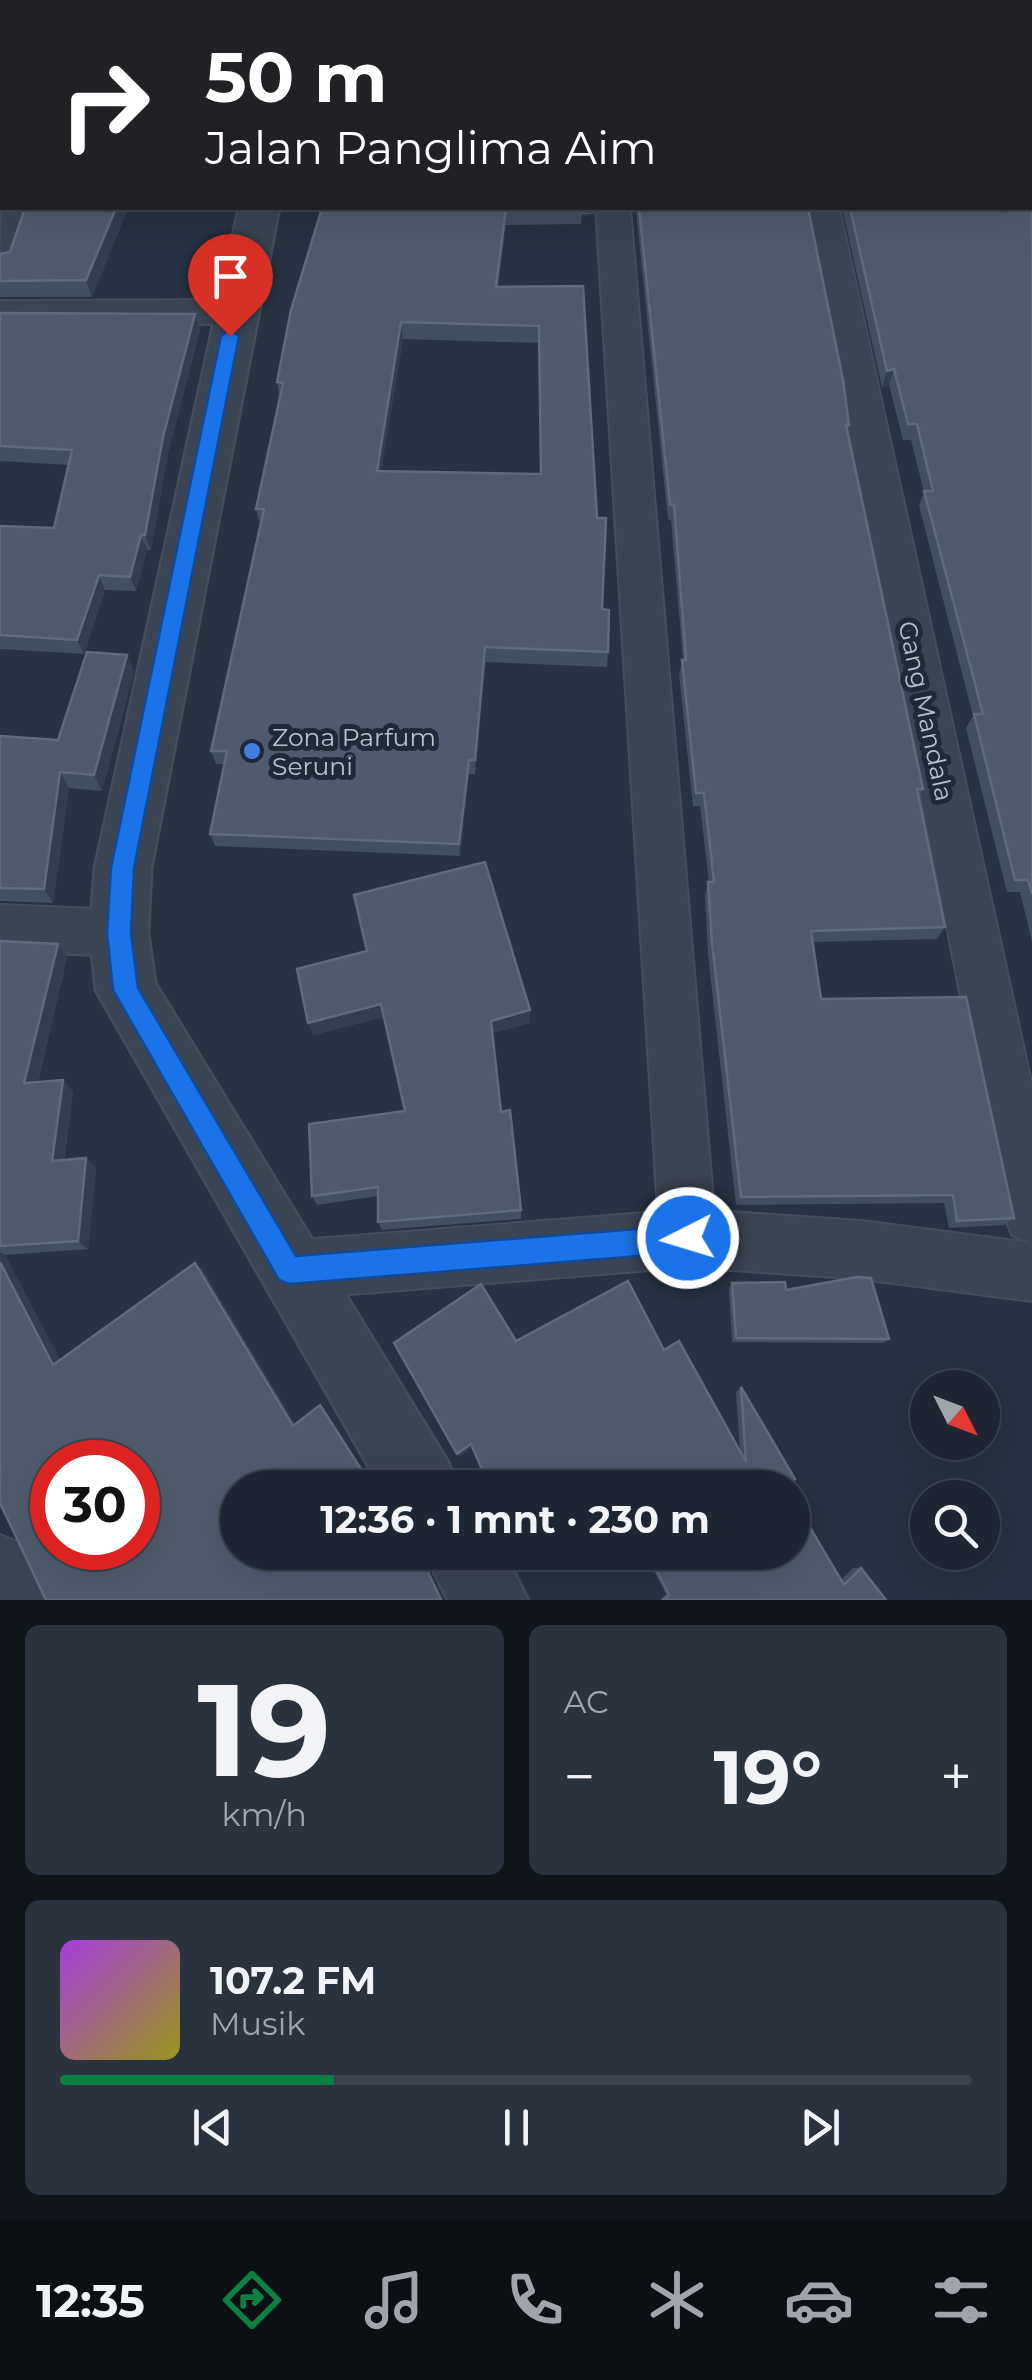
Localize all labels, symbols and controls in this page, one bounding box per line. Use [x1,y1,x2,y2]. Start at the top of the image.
text: 50 m [205,34,387,120]
icon: right [40,40,170,170]
text: Jalan Panglima Aim [205,120,657,175]
pin [188,234,273,337]
icon: arrive [203,249,258,304]
street label: Gang Mandala [892,618,960,804]
place label: Zona Parfum Seruni [272,722,436,781]
marker: Zona Parfum Seruni [241,740,263,762]
position arrow [636,1186,740,1290]
north arrow [910,1370,1000,1460]
map controls [910,1370,1000,1570]
speed limit sign: 30 [30,1440,160,1570]
button: search [910,1480,1000,1570]
text: 12:36 · 1 mnt · 230 m [320,1496,710,1543]
text: 19 [197,1650,331,1809]
text: AC [564,1682,609,1721]
text: 19° [713,1731,822,1823]
text: − [564,1743,595,1810]
text: + [940,1743,972,1810]
text: km/h [222,1795,307,1834]
text: 107.2 FM [210,1957,376,2004]
text: Musik [210,2004,305,2043]
icon: previous [185,2100,240,2155]
icon: pause [489,2100,544,2155]
icon: next [793,2100,848,2155]
icon: directions [217,2265,287,2335]
icon: music [359,2265,429,2335]
icon: phone [500,2265,570,2335]
icon: climate [642,2265,712,2335]
icon: car [784,2265,854,2335]
icon: filters [926,2265,996,2335]
text: 12:35 [36,2273,145,2328]

